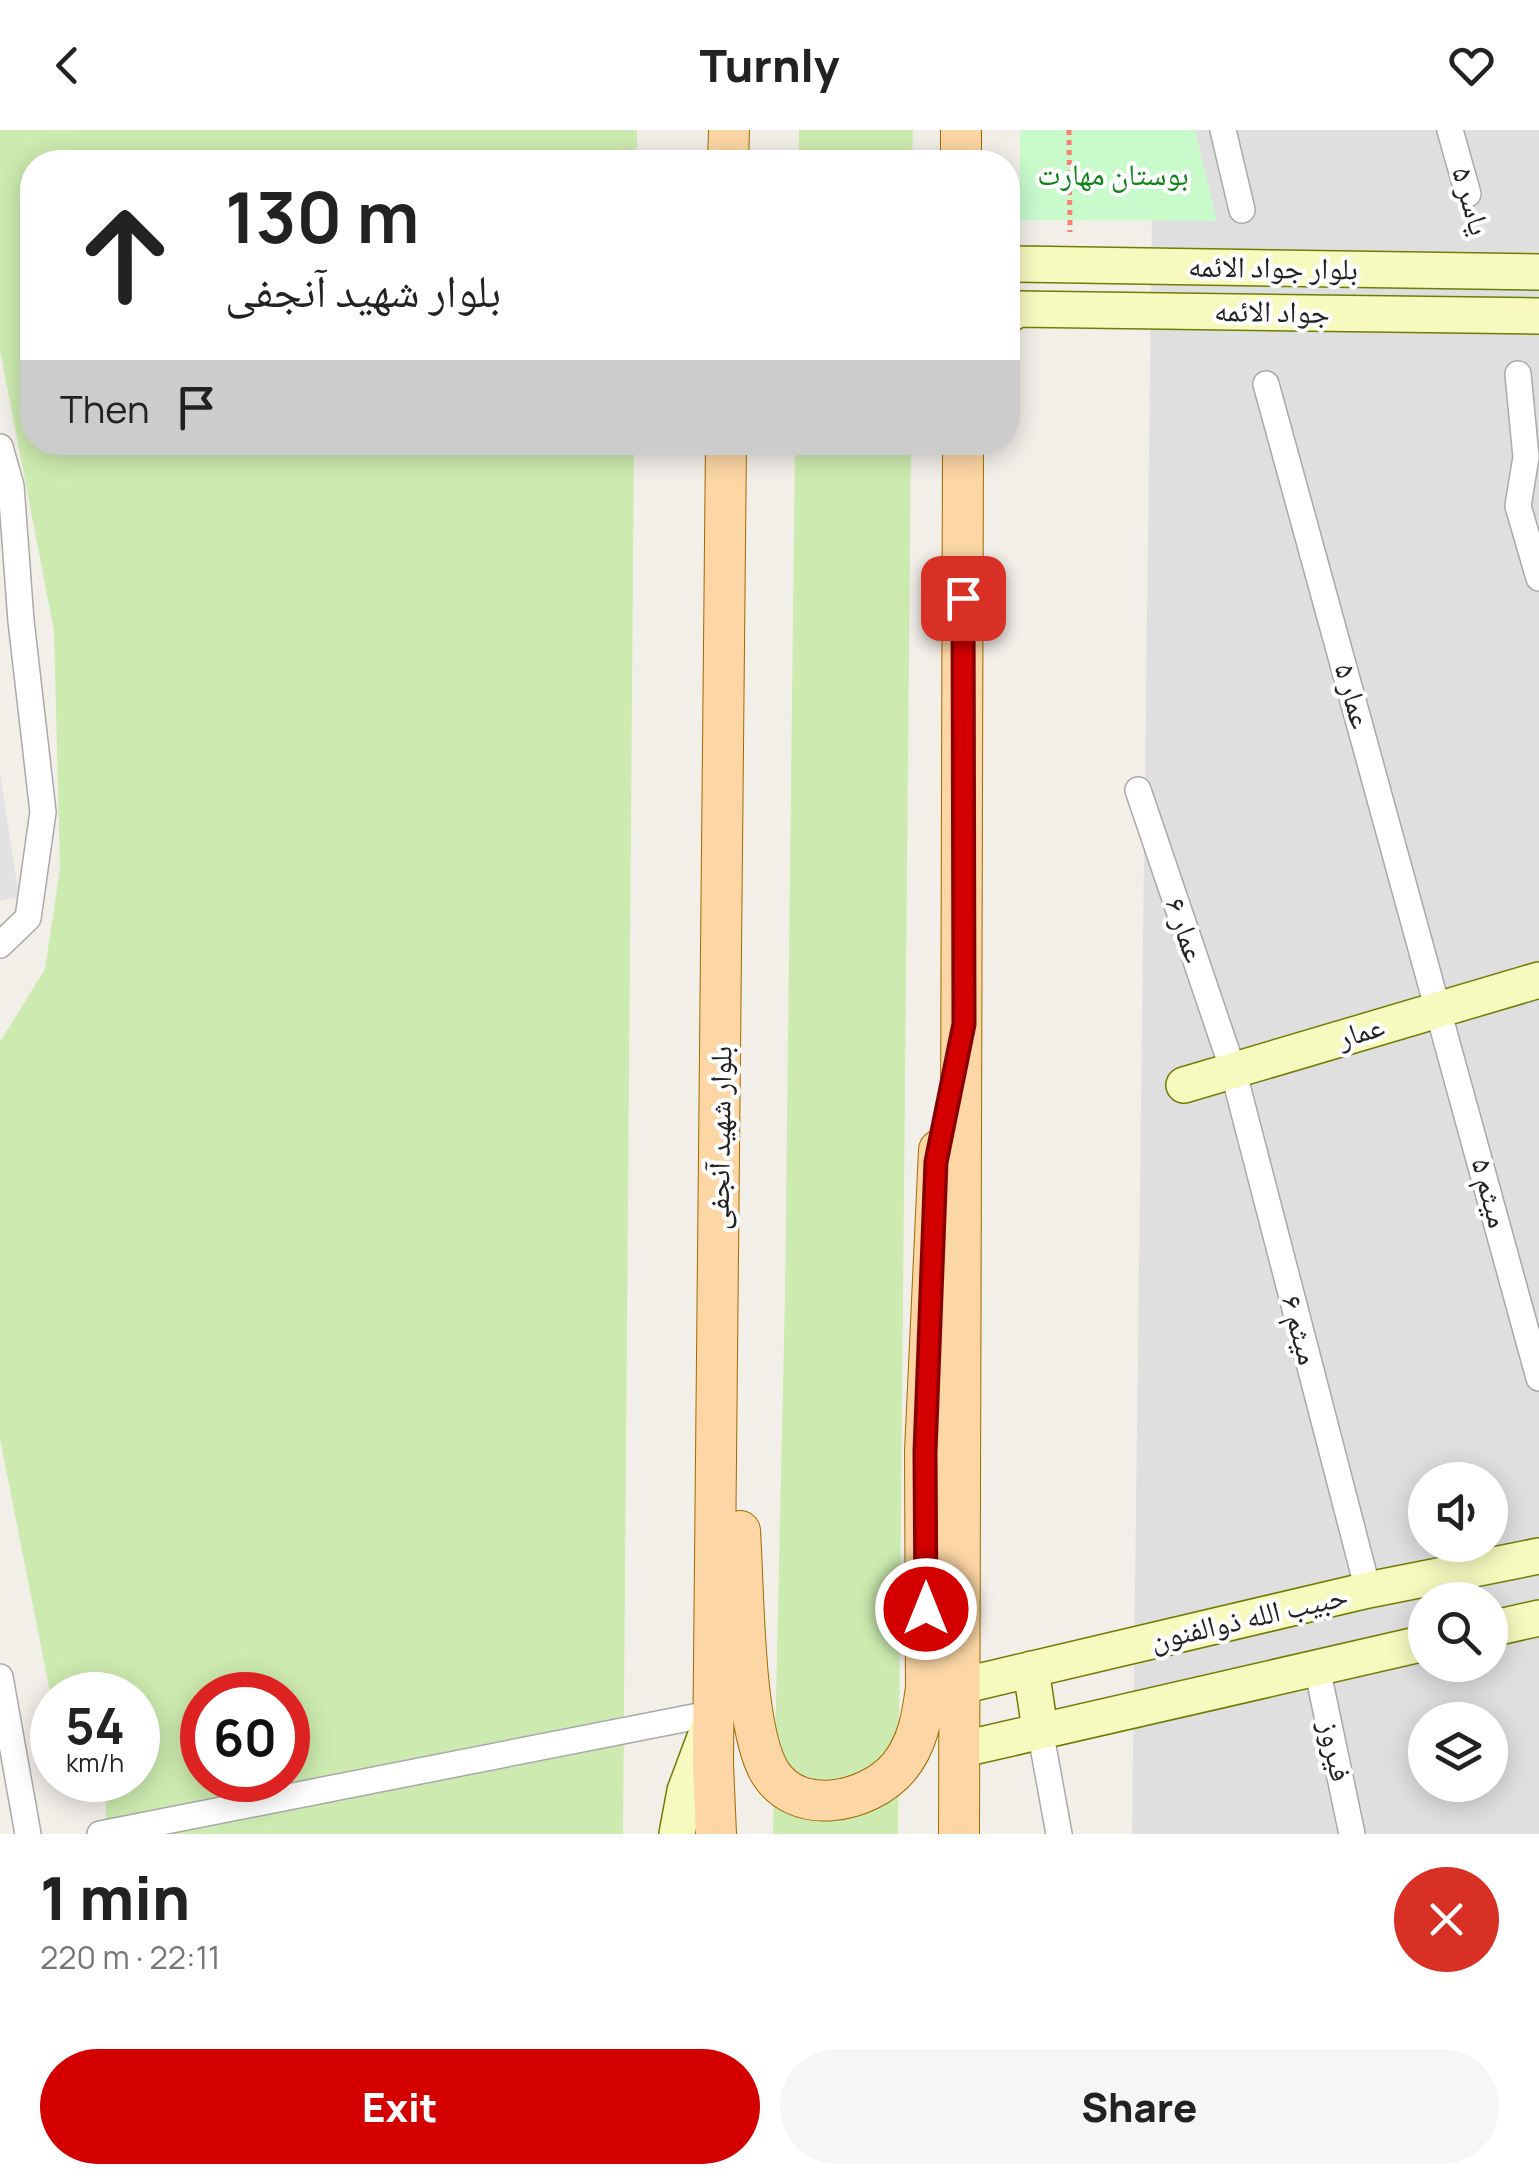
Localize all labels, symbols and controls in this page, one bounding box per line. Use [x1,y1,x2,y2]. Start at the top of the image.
text: Turnly [700,34,839,96]
icon: back [40,38,95,93]
icon: heart [1444,38,1499,93]
park label: بوستان مهارت [1037,153,1189,194]
street label: یاسر ۵ [1443,162,1502,240]
text: 130 m [225,168,419,264]
icon: ahead [60,190,190,320]
street label: بلوار جواد الائمه [1188,245,1358,288]
text: بلوار شهید آنجفی [225,259,501,321]
street label: جواد الائمه [1214,289,1330,332]
icon: arrive [169,380,224,435]
text: Then [60,382,149,434]
pin [921,556,1006,641]
icon: arrive [936,571,991,626]
street label: عمار ۵ [1326,658,1383,733]
street label: عمار ۶ [1156,892,1217,967]
street label: عمار [1331,1004,1389,1057]
street label: بلوار شهید آنجفی [696,1046,741,1230]
street label: میثم ۵ [1462,1153,1520,1232]
street label: میثم ۶ [1272,1290,1330,1369]
map controls [1408,1462,1508,1802]
button: sound [1408,1462,1508,1562]
position arrow [874,1557,978,1661]
street label: حبیب الله ذوالفنون [1146,1574,1351,1659]
button: search [1408,1582,1508,1682]
speed limit sign: 60 [180,1672,310,1802]
text: 54 [65,1691,125,1759]
button: layers [1408,1702,1508,1802]
street label: فیروز [1310,1716,1363,1785]
text: km/h [66,1745,124,1780]
text: 1 min [40,1856,190,1938]
button: close [1394,1867,1499,1972]
text: 220 m · 22:11 [40,1935,221,1979]
button: Exit [40,2049,760,2164]
button: Share [780,2049,1499,2164]

